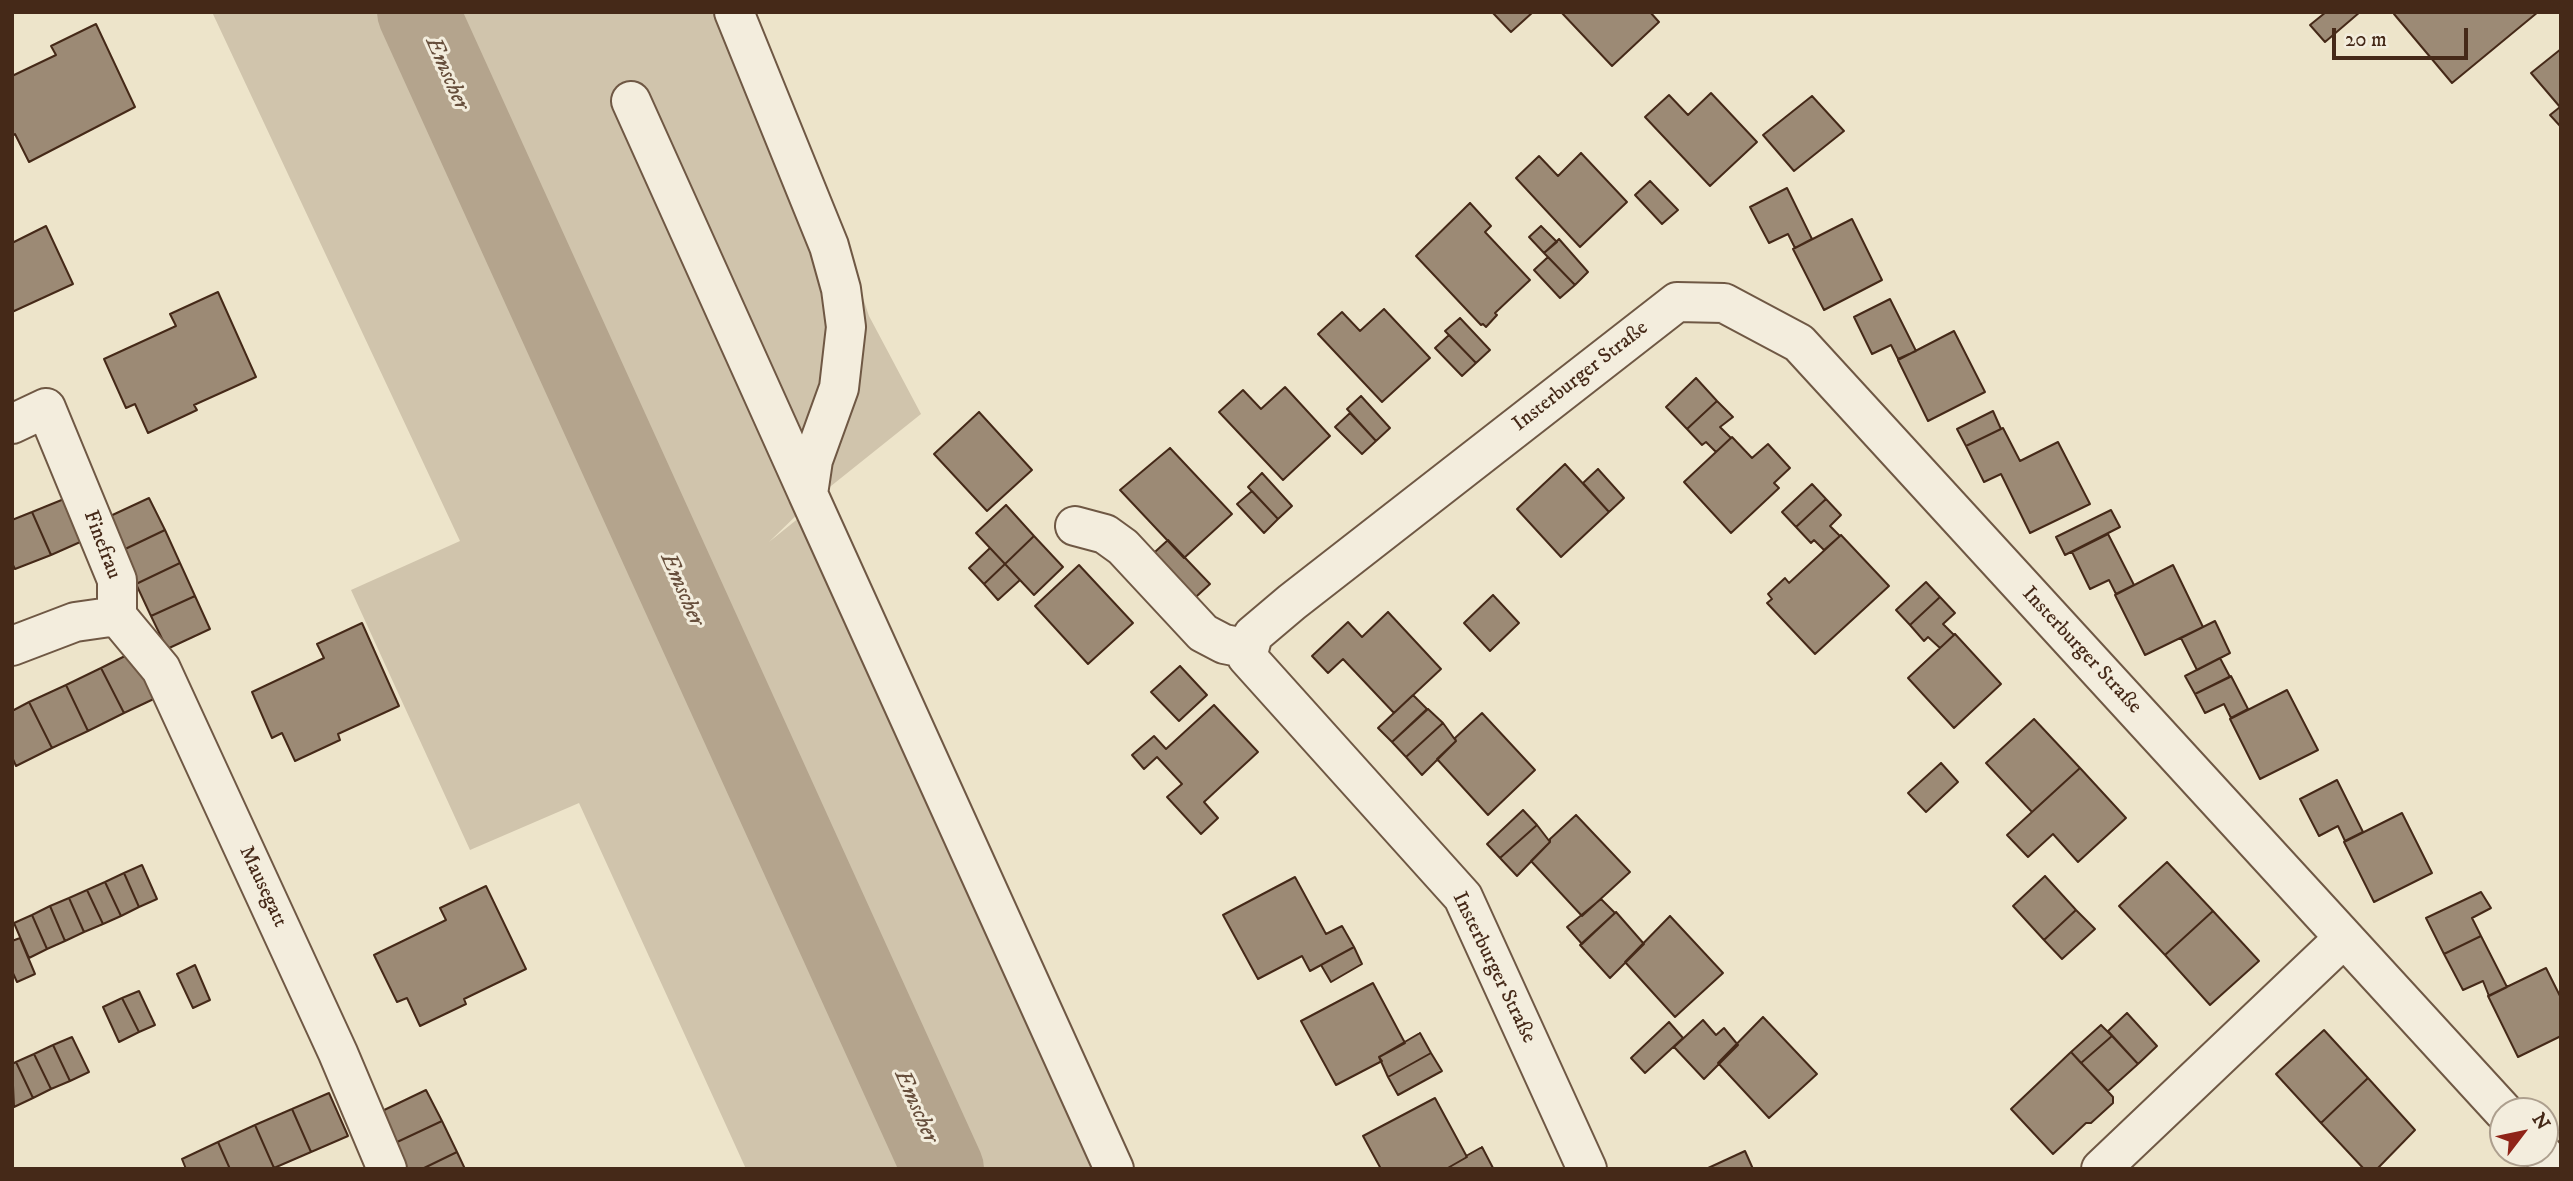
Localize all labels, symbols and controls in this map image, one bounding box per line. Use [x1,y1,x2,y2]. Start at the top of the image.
scale bar [2335,14,2472,58]
text: 20 m [2345,27,2387,53]
water label: Emscher [418,33,474,115]
street label: Insterburger Straße [1508,316,1654,438]
street label: Finefrau [76,507,126,583]
water label: Emscher [653,549,709,631]
street label: Insterburger Straße [2016,582,2146,720]
street label: Mausegatt [232,842,292,932]
street label: Insterburger Straße [1446,888,1540,1048]
water label: Emscher [887,1066,943,1148]
north arrow [2489,1097,2559,1167]
text: N [2527,1109,2554,1134]

